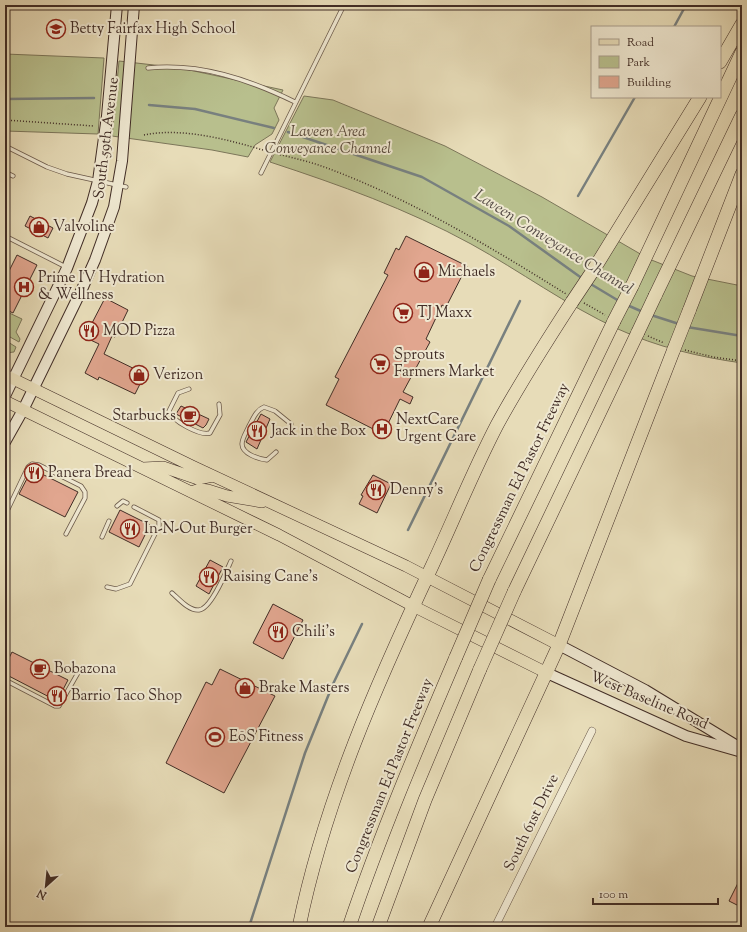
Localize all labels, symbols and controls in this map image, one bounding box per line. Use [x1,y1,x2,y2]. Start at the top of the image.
school or university icon: Betty Fairfax High School [45,18,67,40]
place label: Betty Fairfax High School [70,19,236,40]
legend [591,26,721,98]
text: Road [627,34,654,52]
text: Park [627,54,650,72]
text: Building [627,74,671,92]
street label: South 59th Avenue [89,76,125,200]
park label: Laveen Area Conveyance Channel [265,122,391,160]
water label: Laveen Conveyance Channel [469,185,637,301]
shop icon: Valvoline [28,216,50,238]
place label: Valvoline [53,217,115,238]
shop icon: Michaels [413,261,435,283]
place label: Michaels [438,262,495,283]
place label: Prime IV Hydration & Wellness [38,268,165,306]
hospital icon: Prime IV Hydration & Wellness [13,276,35,298]
supermarket icon: TJ Maxx [392,302,414,324]
place label: TJ Maxx [417,303,472,324]
restaurant icon: MOD Pizza [78,320,100,342]
place label: MOD Pizza [103,321,175,342]
place label: Sprouts Farmers Market [394,345,494,383]
supermarket icon: Sprouts Farmers Market [369,353,391,375]
shop icon: Verizon [128,364,150,386]
place label: Verizon [153,365,203,386]
street label: Congressman Ed Pastor Freeway [465,379,575,576]
cafe icon: Starbucks [179,405,201,427]
place label: Starbucks [112,406,176,427]
place label: NextCare Urgent Care [396,410,476,448]
hospital icon: NextCare Urgent Care [371,418,393,440]
restaurant icon: Jack in the Box [246,420,268,442]
place label: Jack in the Box [270,421,366,442]
restaurant icon: Panera Bread [23,462,45,484]
place label: Panera Bread [48,463,132,484]
restaurant icon: Denny's [365,479,387,501]
place label: Denny's [390,480,443,501]
restaurant icon: In-N-Out Burger [119,518,141,540]
place label: In-N-Out Burger [144,519,253,540]
restaurant icon: Raising Cane's [198,566,220,588]
place label: Raising Cane's [223,567,318,588]
restaurant icon: Chili's [267,621,289,643]
place label: Chili's [292,622,335,643]
cafe icon: Bobazona [29,658,51,680]
place label: Bobazona [54,659,116,680]
street label: West Baseline Road [587,667,712,736]
street label: Congressman Ed Pastor Freeway [341,675,439,877]
shop icon: Brake Masters [234,677,256,699]
place label: Brake Masters [259,678,349,699]
restaurant icon: Barrio Taco Shop [46,685,68,707]
place label: Barrio Taco Shop [71,686,182,707]
sports icon: EōS Fitness [204,726,226,748]
place label: EōS Fitness [229,727,303,748]
street label: South 61st Drive [499,771,565,875]
north arrow [26,866,66,906]
scale bar [593,880,718,906]
text: N [34,885,50,904]
text: 100 m [599,886,628,904]

